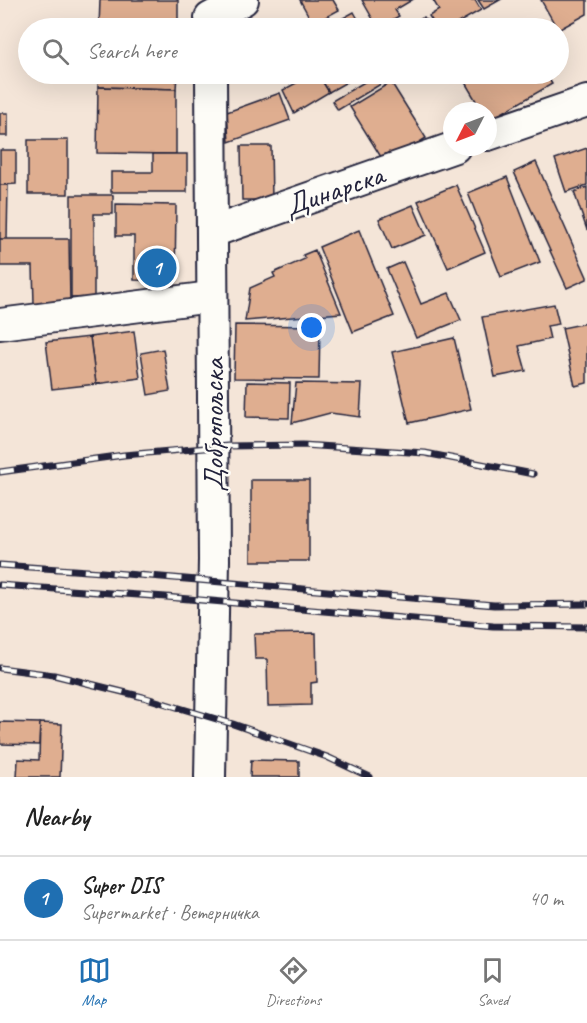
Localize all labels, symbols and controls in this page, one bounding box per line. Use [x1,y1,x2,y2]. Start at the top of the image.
search box [18,18,569,84]
icon: search [39,35,72,68]
text: Search here [87,37,177,65]
north arrow [443,102,497,156]
street label: Динарска [279,154,391,225]
pin: 1 [138,246,176,290]
your location [297,313,326,342]
street label: Добропољска [194,356,232,492]
text: Nearby [24,800,89,833]
text: Super DIS [81,872,161,900]
text: 1 [39,886,48,911]
text: 40 m [529,886,563,911]
text: Supermarket · Ветерничка [81,900,258,925]
tab: Map [78,954,111,1010]
tab: Directions [266,954,321,1010]
tab: Saved [476,954,509,1010]

